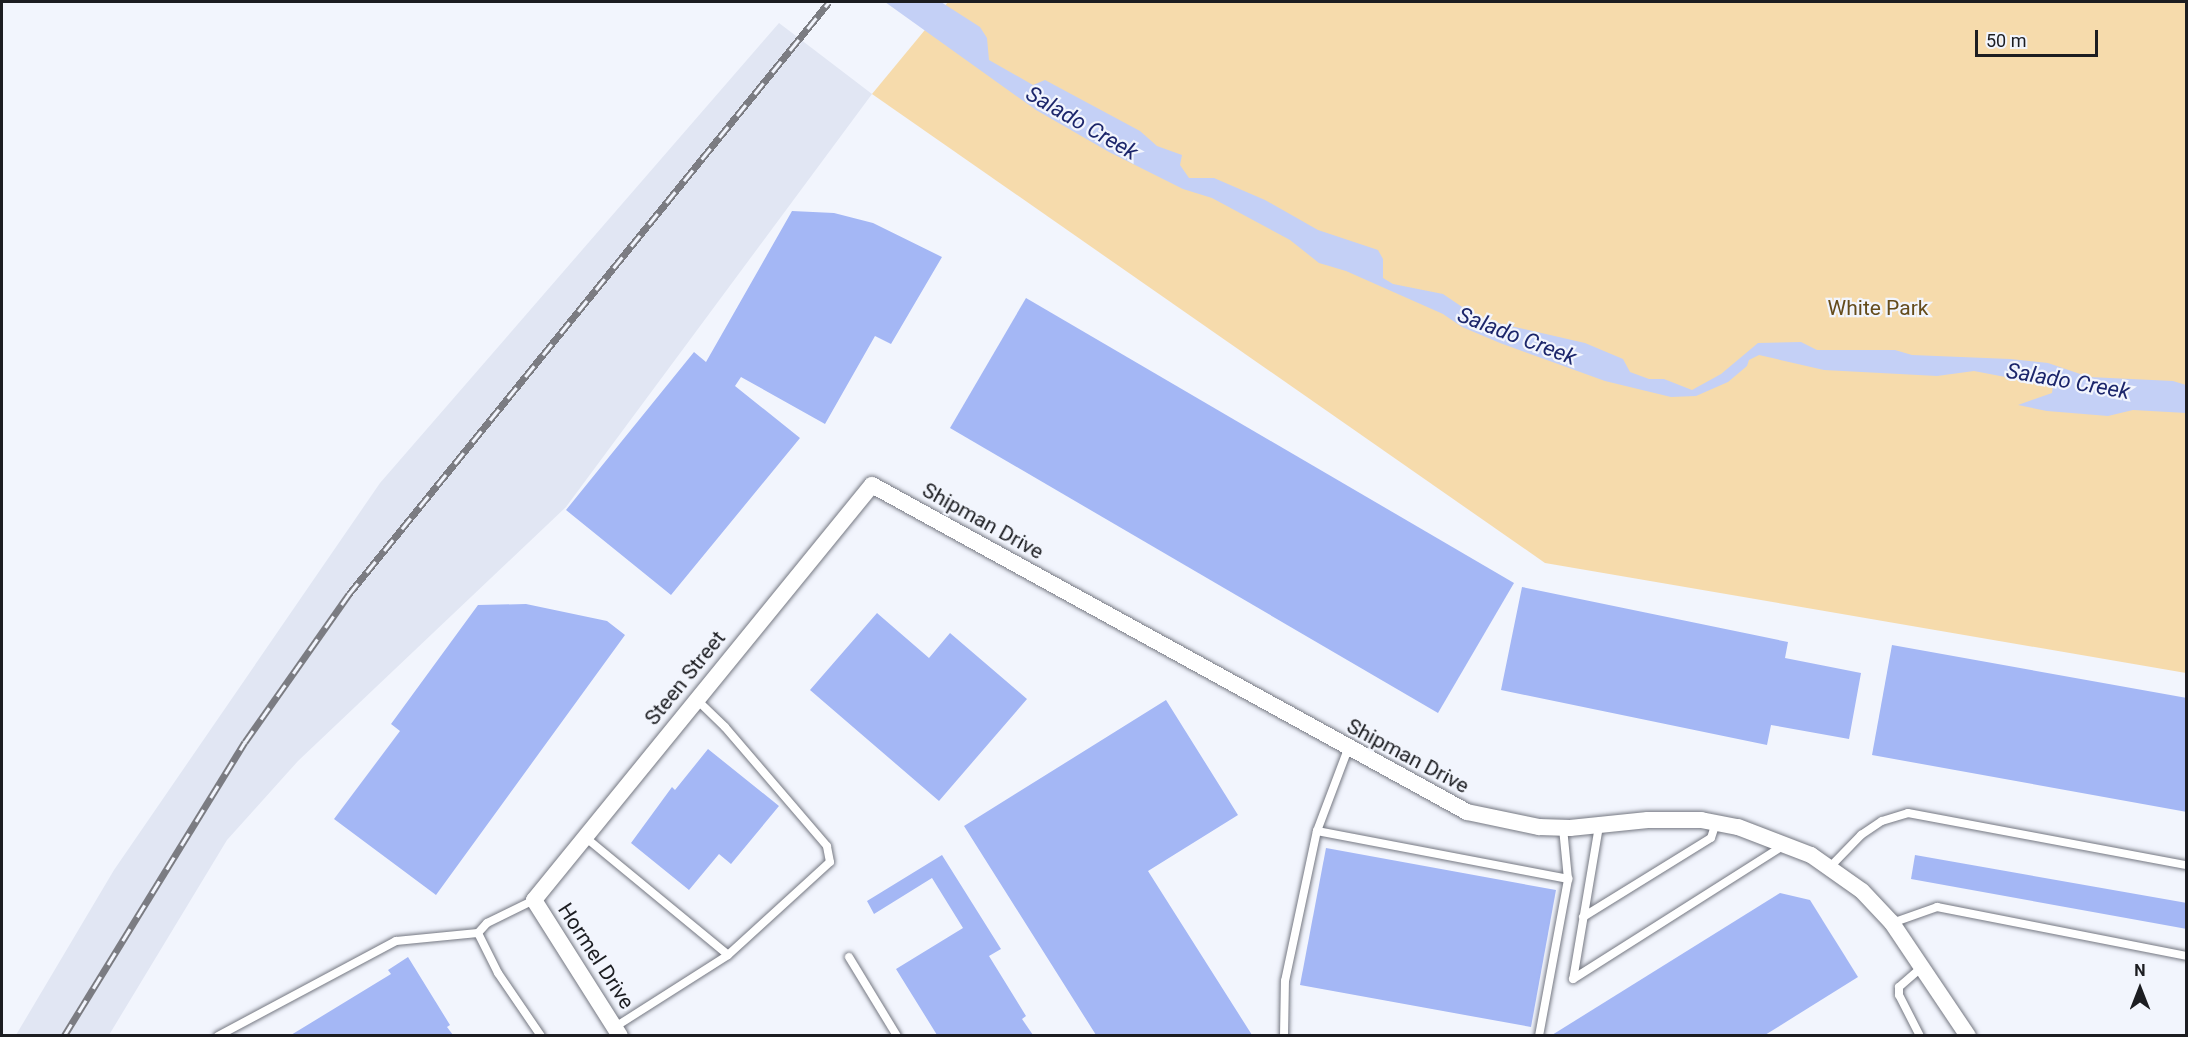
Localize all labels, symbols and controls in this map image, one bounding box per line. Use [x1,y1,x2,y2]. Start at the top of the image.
scale bar [1978,18,2101,56]
text: 50 m [1986,30,2026,51]
water label: Salado Creek [1021,80,1143,166]
park label: White Park [1828,295,1928,321]
water label: Salado Creek [1454,301,1580,371]
water label: Salado Creek [2004,357,2132,405]
street label: Shipman Drive [918,477,1048,565]
street label: Steen Street [639,626,731,730]
street label: Shipman Drive [1343,713,1473,799]
street label: Hormel Drive [552,898,640,1014]
north arrow [2110,959,2170,1019]
text: N [2134,961,2146,980]

